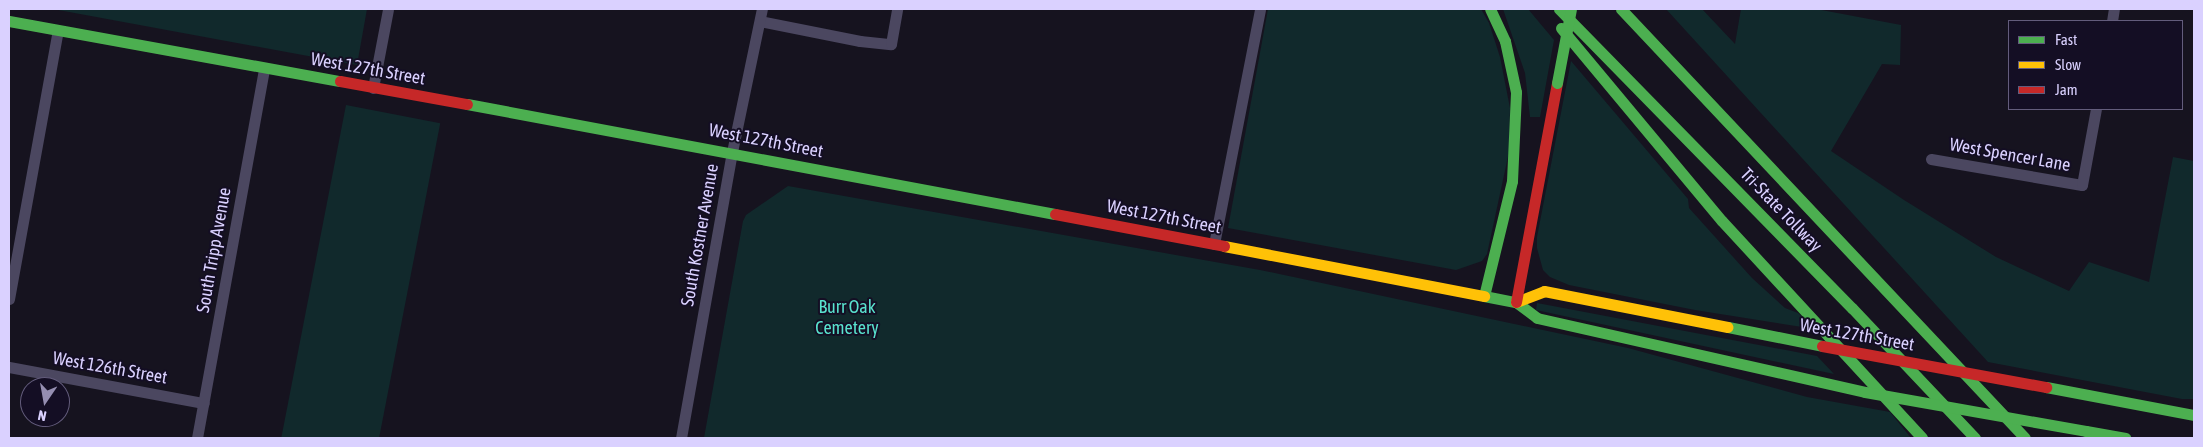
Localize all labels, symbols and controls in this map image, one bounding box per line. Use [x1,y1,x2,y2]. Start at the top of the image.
legend [2008,20,2183,110]
text: Fast [2055,31,2077,48]
street label: West 127th Street [309,48,427,90]
text: Slow [2055,56,2081,73]
text: Jam [2055,81,2078,98]
street label: West 127th Street [707,119,825,163]
street label: West Spencer Lane [1948,134,2072,176]
street label: South Kostner Avenue [677,162,723,308]
street label: Tri-State Tollway [1736,163,1826,257]
street label: South Tripp Avenue [192,186,236,314]
street label: West 127th Street [1105,195,1223,239]
park label: Burr Oak Cemetery [815,297,879,340]
street label: West 127th Street [1798,314,1916,356]
street label: West 126th Street [51,347,169,389]
north arrow [20,377,70,427]
text: N [36,407,48,424]

